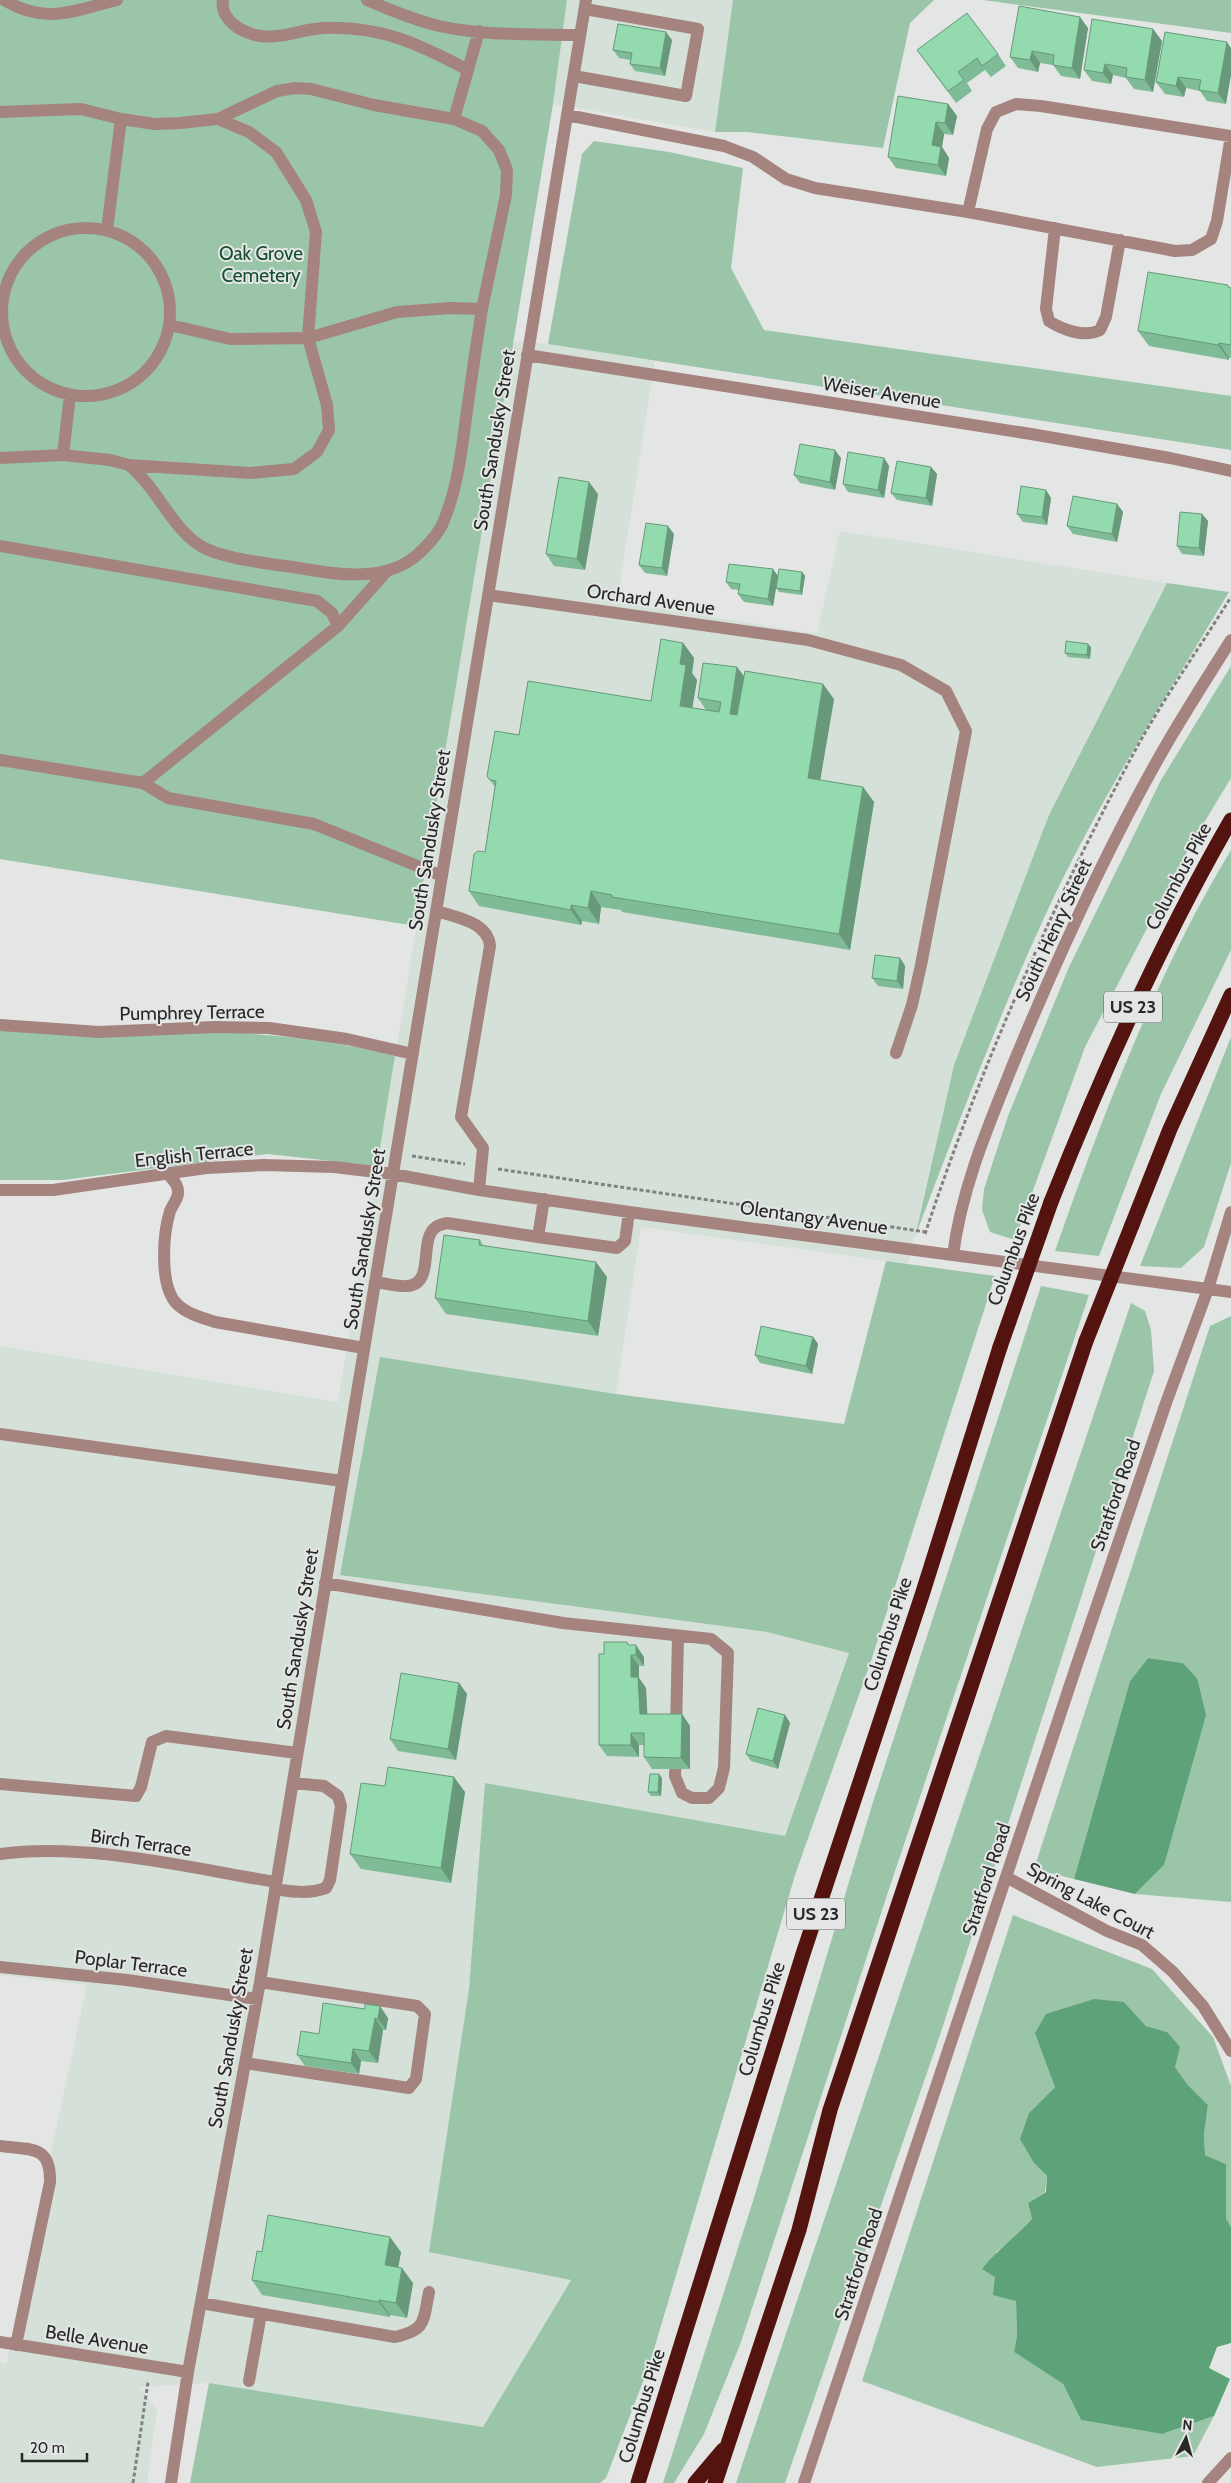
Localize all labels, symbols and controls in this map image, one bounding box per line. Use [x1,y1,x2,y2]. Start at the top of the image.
park label: Oak Grove Cemetery [219,242,303,287]
street label: South Sandusky Street [469,347,520,532]
street label: Weiser Avenue [821,372,943,413]
street label: Orchard Avenue [585,579,717,620]
street label: South Sandusky Street [404,747,455,932]
street label: Columbus Pike [1141,818,1216,934]
street label: South Henry Street [1010,855,1097,1005]
road number: US 23 [1104,992,1162,1022]
street label: Pumphrey Terrace [119,1000,265,1025]
street label: English Terrace [134,1137,255,1172]
street label: South Sandusky Street [339,1146,390,1331]
street label: Columbus Pike [982,1189,1045,1309]
street label: Olentangy Avenue [739,1196,889,1239]
street label: Stratford Road [1086,1436,1145,1554]
street label: South Sandusky Street [272,1546,323,1731]
street label: Columbus Pike [858,1574,917,1694]
street label: Stratford Road [957,1820,1015,1938]
street label: Birch Terrace [89,1824,193,1861]
street label: Spring Lake Court [1023,1857,1159,1944]
road number: US 23 [787,1898,845,1930]
street label: Poplar Terrace [73,1945,189,1982]
street label: South Sandusky Street [203,1945,258,2130]
street label: Columbus Pike [733,1959,790,2079]
street label: Stratford Road [829,2205,887,2323]
street label: Belle Avenue [44,2320,150,2359]
street label: Columbus Pike [613,2346,670,2466]
north arrow [1161,2413,1211,2463]
text: N [1181,2416,1193,2435]
scale bar [22,2430,88,2462]
text: 20 m [30,2439,65,2457]

